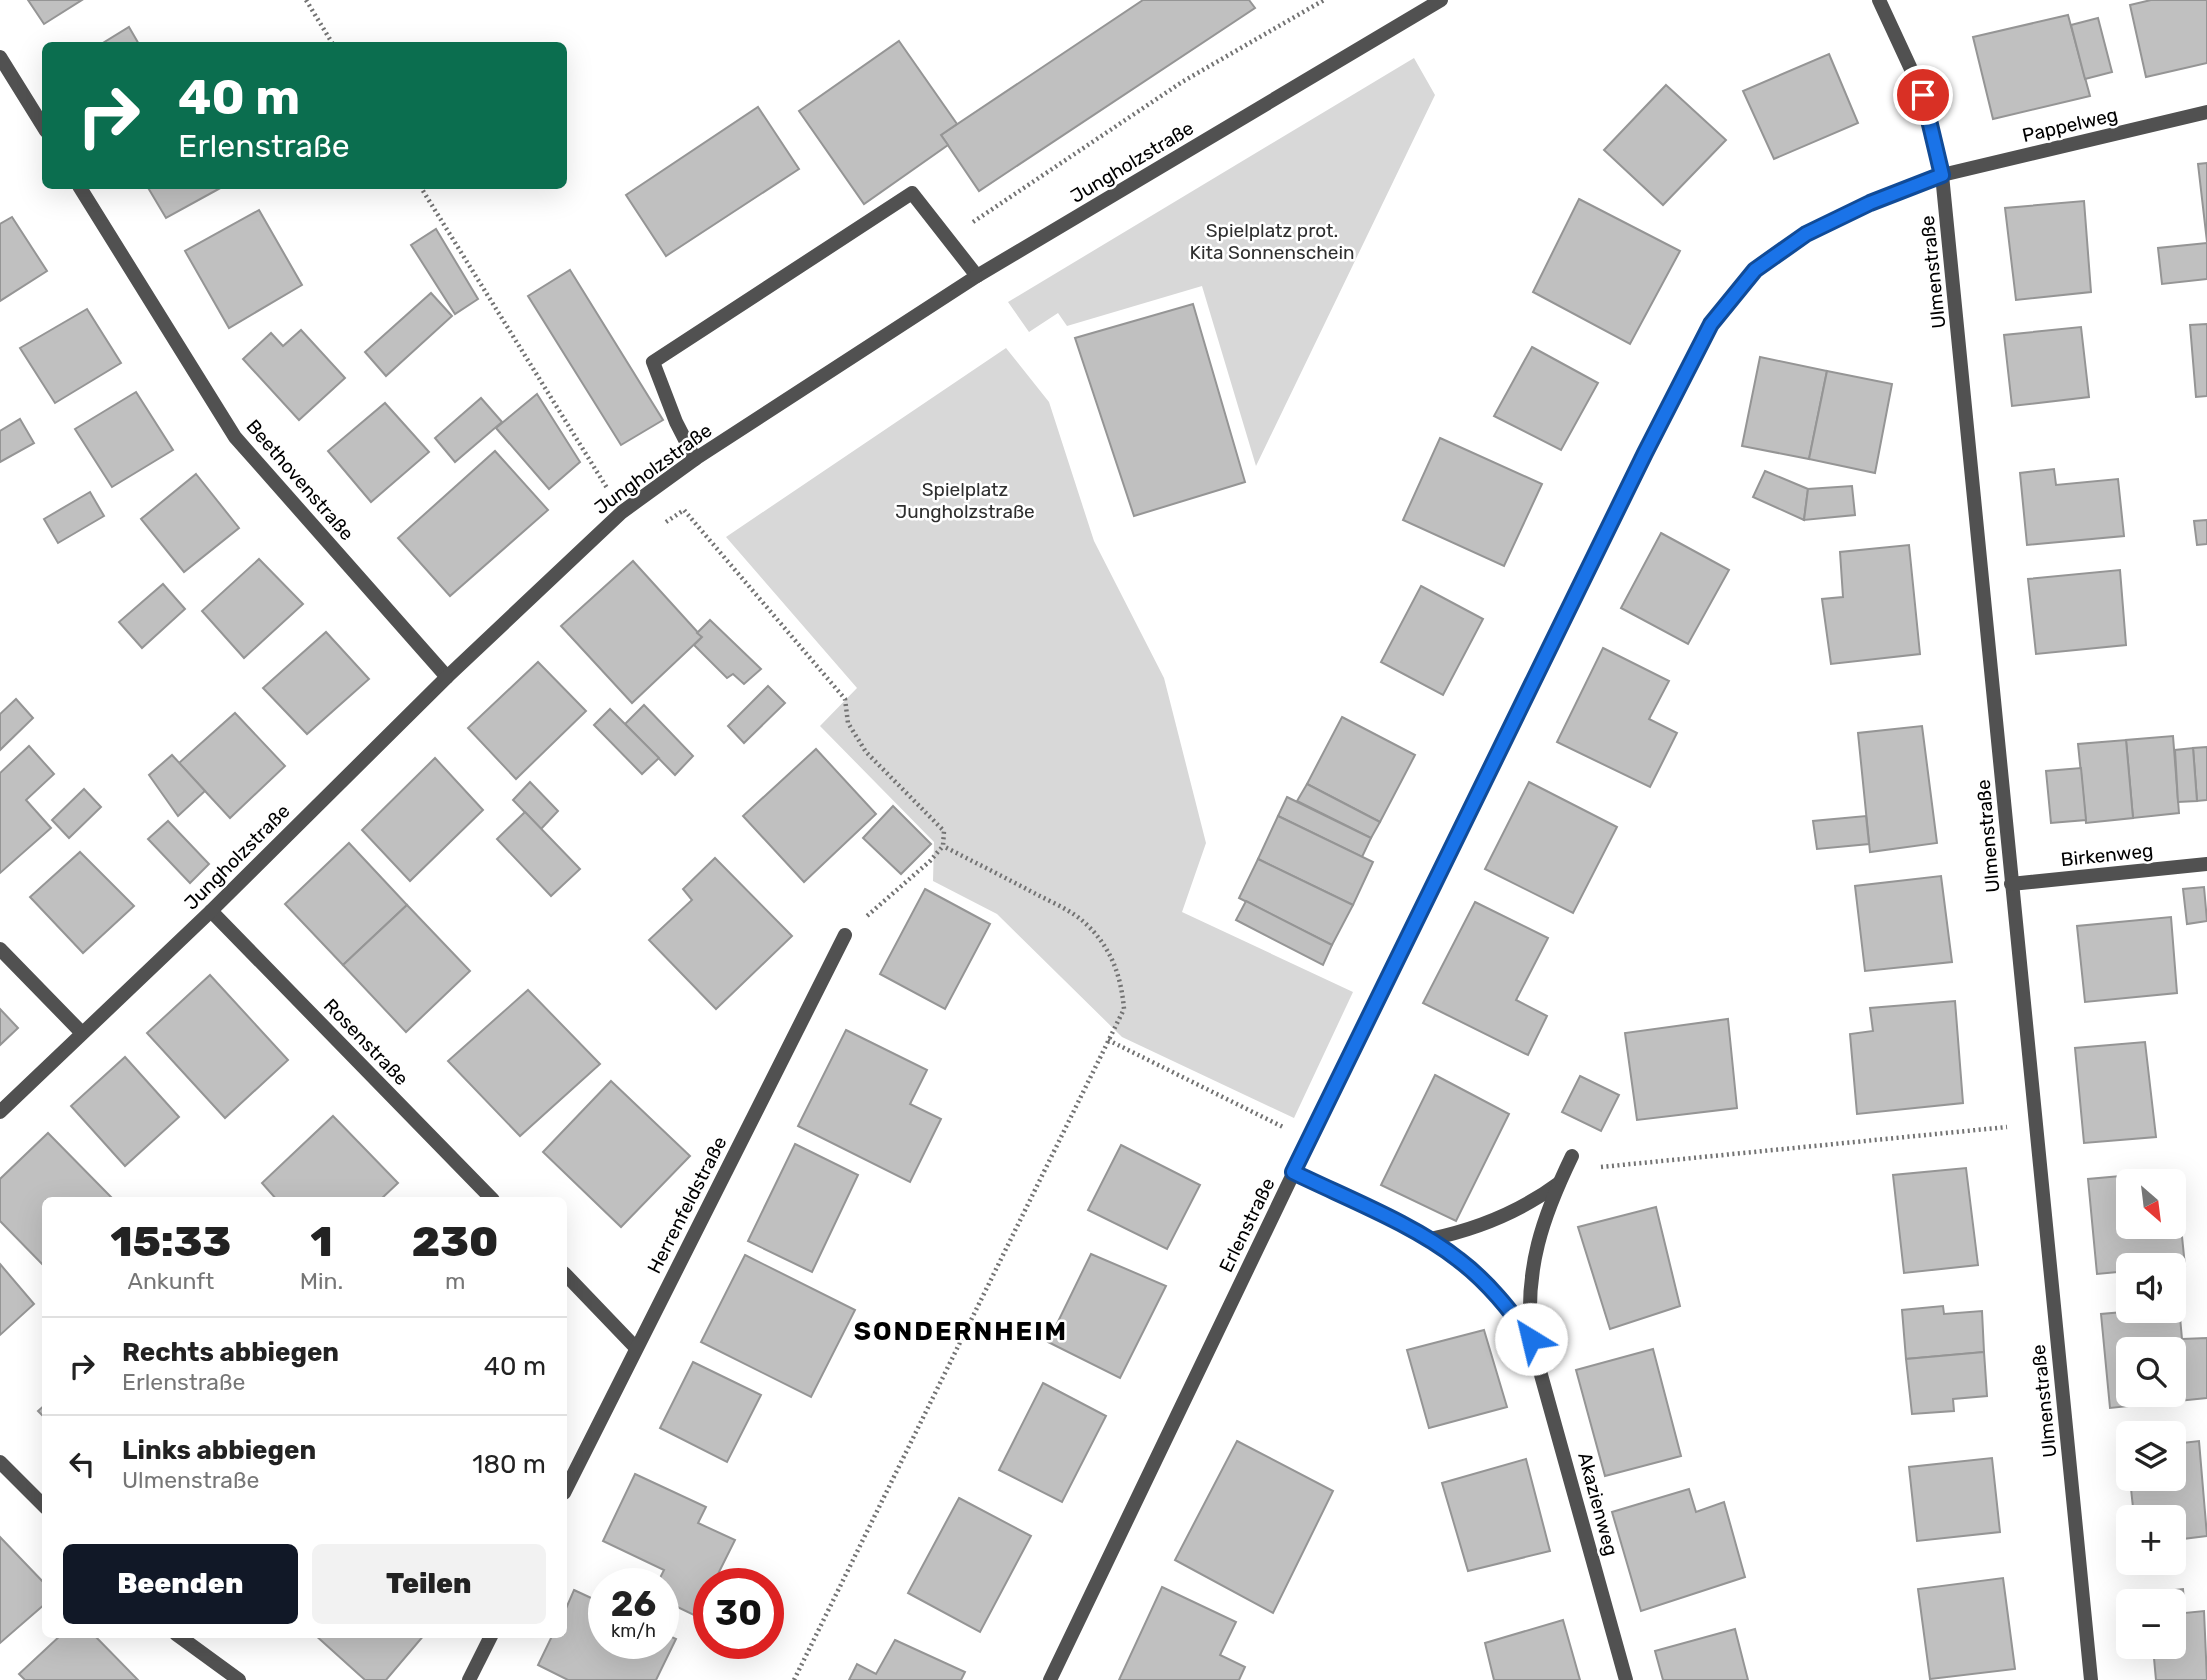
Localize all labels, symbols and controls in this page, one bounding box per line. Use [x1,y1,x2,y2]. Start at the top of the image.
pin [1893,65,1953,125]
text: 40 m [178,68,300,126]
icon: right [63,70,154,161]
icon: arrive [1904,76,1942,114]
street label: Pappelweg [2020,103,2120,147]
street label: Jungholzstraße [1066,116,1198,208]
text: Erlenstraße [178,127,350,165]
street label: Ulmenstraße [1916,214,1950,330]
park label: Spielplatz prot. Kita Sonnenschein [1190,219,1355,264]
street label: Beethovenstraße [241,415,359,545]
street label: Jungholzstraße [590,419,716,519]
park label: Spielplatz Jungholzstraße [895,478,1035,523]
street label: Ulmenstraße [1972,778,2004,894]
street label: Jungholzstraße [180,800,294,914]
street label: Birkenweg [2060,839,2154,871]
street label: Rosenstraße [319,994,413,1090]
street label: Herrenfeldstraße [643,1133,731,1277]
north arrow [2116,1169,2186,1239]
map controls [2116,1169,2186,1659]
street label: Erlenstraße [1214,1174,1280,1276]
text: 15:33 [111,1217,231,1267]
text: 1 [310,1217,333,1267]
text: 230 [412,1217,498,1267]
button: sound [2116,1253,2186,1323]
text: Ankunft [128,1267,214,1295]
text: Min. [300,1267,343,1295]
text: m [445,1267,465,1295]
position arrow [1494,1302,1568,1376]
district label: SONDERNHEIM [854,1316,1068,1347]
text: Rechts abbiegen [122,1337,339,1368]
button: search [2116,1337,2186,1407]
street label: Ulmenstraße [2027,1343,2061,1459]
icon: right [63,1347,101,1385]
text: 40 m [484,1351,546,1382]
text: Erlenstraße [122,1368,245,1396]
button: layers [2116,1421,2186,1491]
text: Links abbiegen [122,1435,316,1466]
icon: left [63,1445,101,1483]
text: 180 m [472,1449,546,1480]
street label: Akazienweg [1573,1450,1623,1558]
text: Ulmenstraße [122,1466,259,1494]
button: + [2116,1505,2186,1575]
button: Beenden [63,1544,298,1624]
button: Teilen [312,1544,546,1624]
speed limit sign: 30 [693,1568,784,1659]
text: 26 [611,1583,656,1625]
button: − [2116,1589,2186,1659]
text: km/h [611,1620,656,1642]

